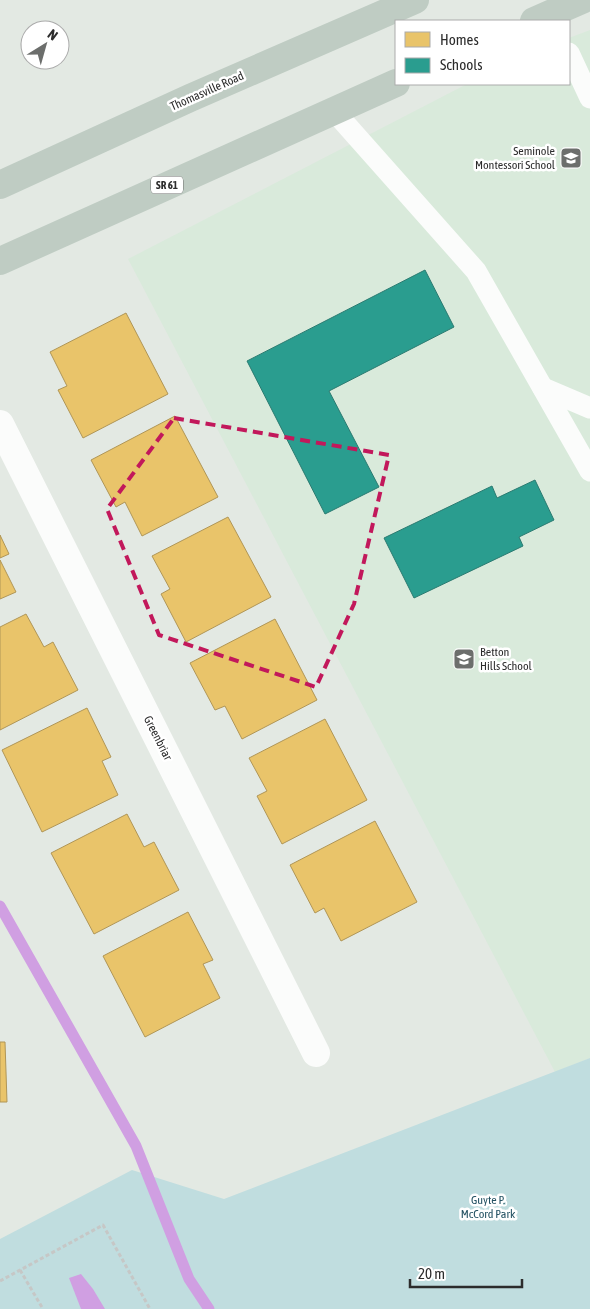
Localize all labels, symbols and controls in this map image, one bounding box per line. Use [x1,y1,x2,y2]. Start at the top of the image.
north arrow [20,20,70,70]
legend [395,20,570,85]
text: N [45,26,61,43]
text: Homes [440,31,479,48]
text: Schools [440,56,483,73]
street label: Thomasville Road [168,69,246,113]
place label: Seminole Montessori School [475,144,556,172]
school or university icon: Seminole Montessori School [559,146,583,170]
road number: SR 61 [151,176,183,194]
place label: Betton Hills School [480,645,533,673]
school or university icon: Betton Hills School [452,647,476,671]
street label: Greenbriar [141,714,175,763]
park label: Guyte P. McCord Park [461,1193,516,1221]
scale bar [410,1256,522,1288]
text: 20 m [418,1265,445,1282]

